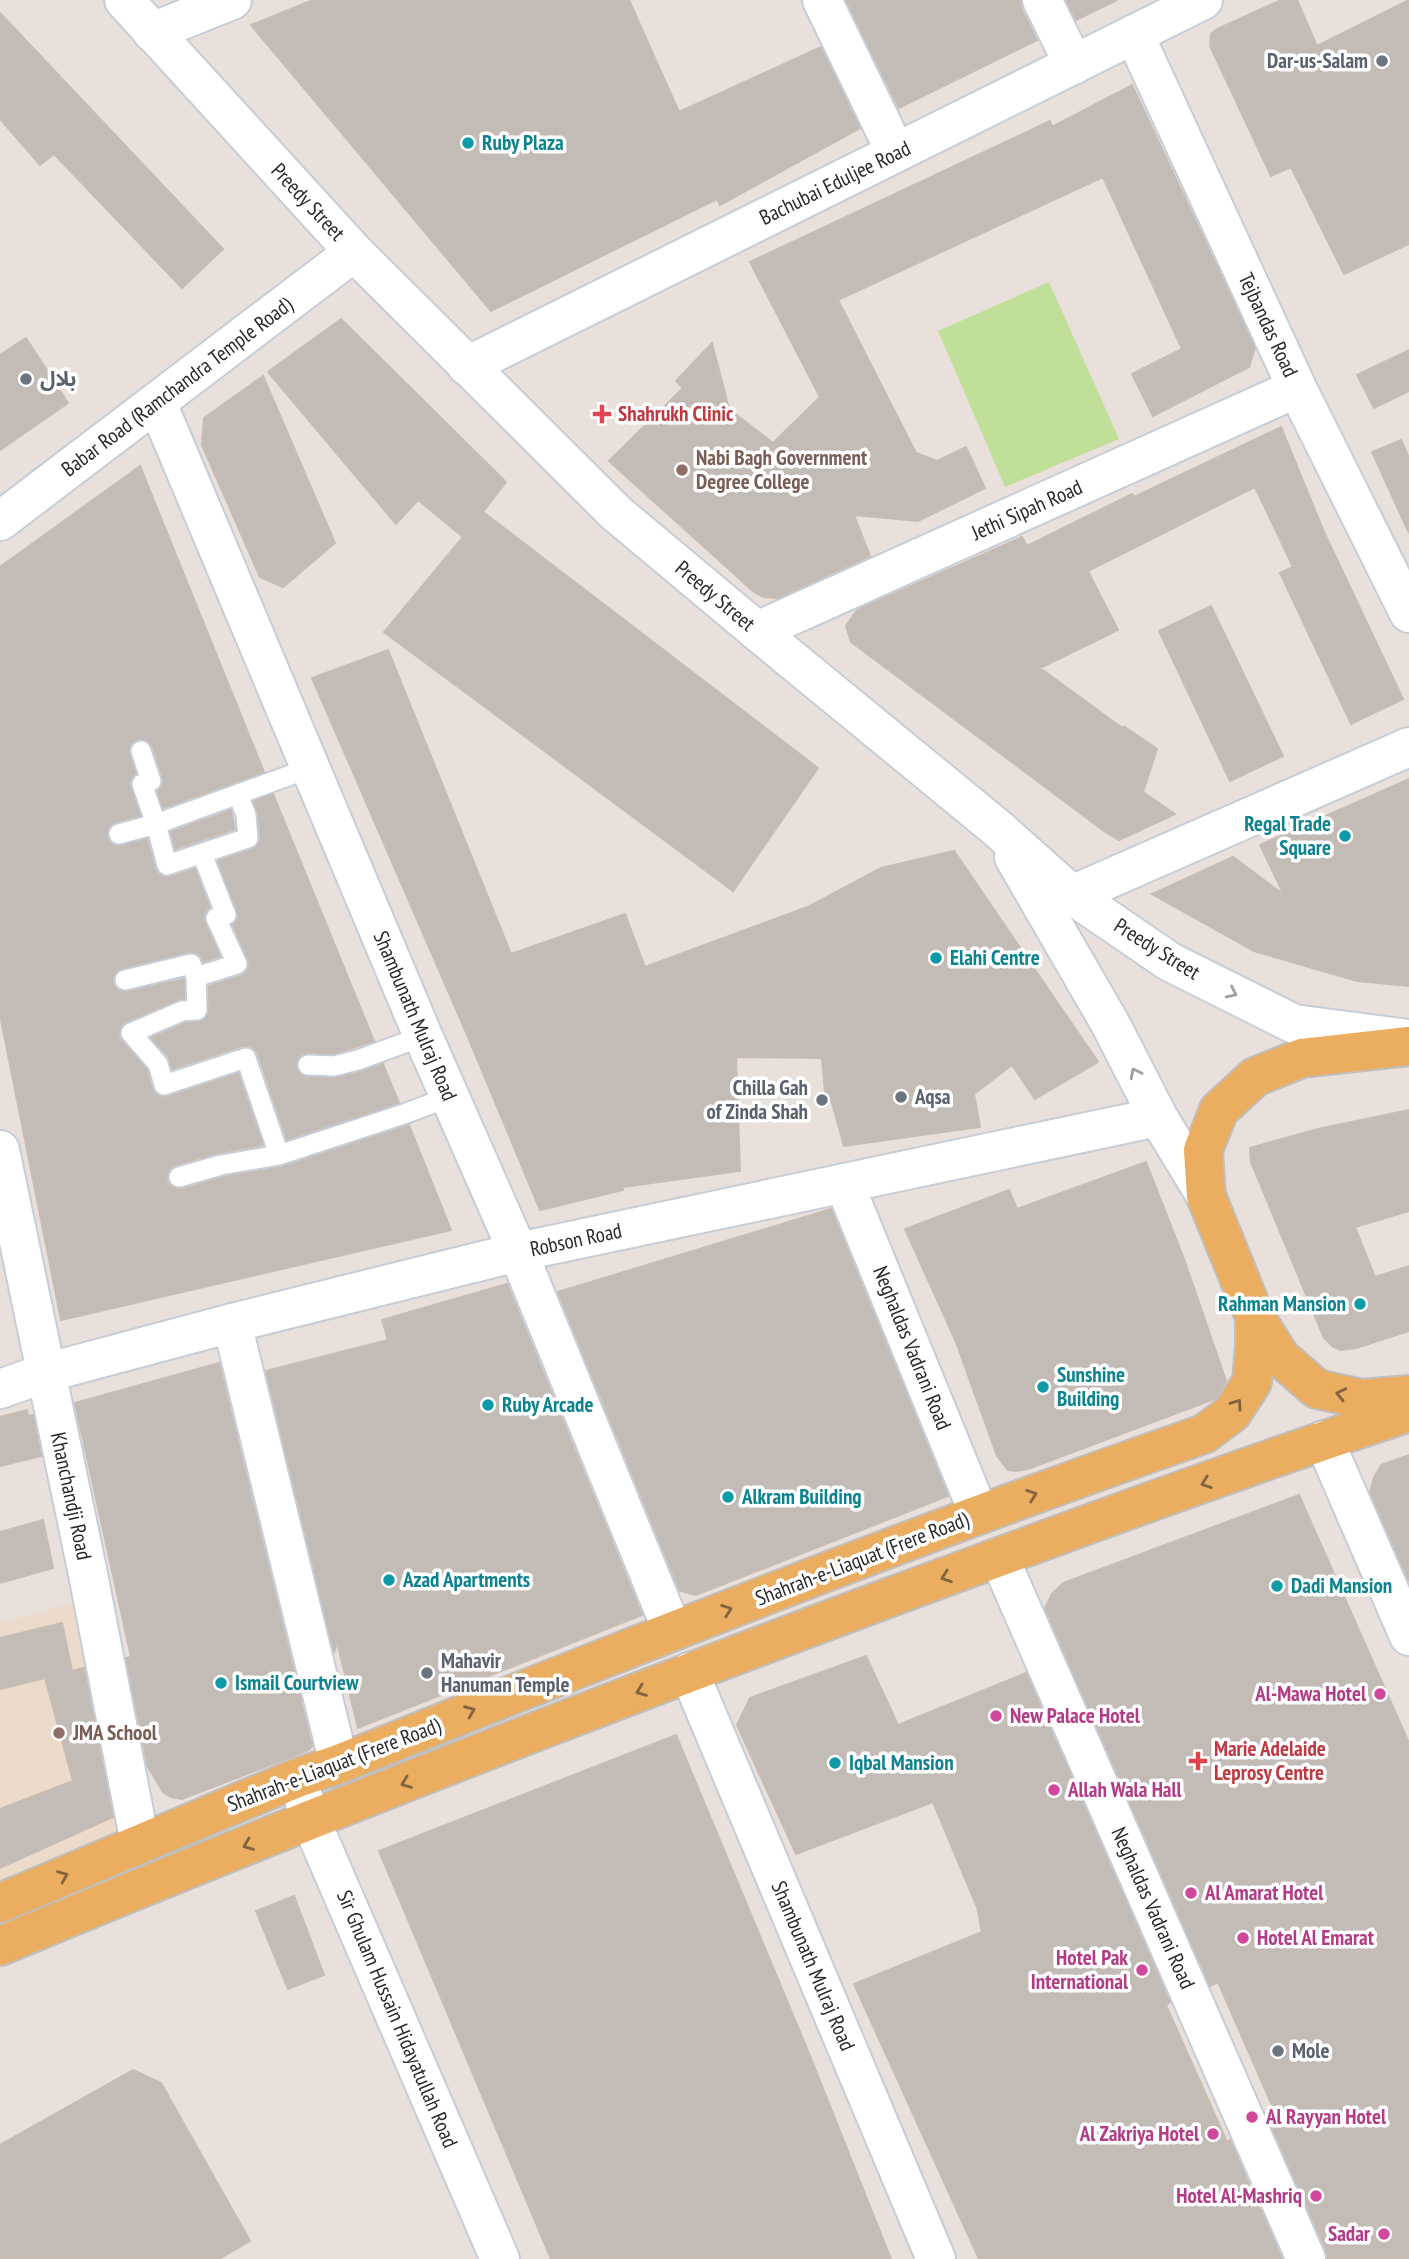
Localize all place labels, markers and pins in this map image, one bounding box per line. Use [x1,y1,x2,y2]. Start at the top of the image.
place label: Dar-us-Salam [1267,47,1368,74]
marker: Dar-us-Salam [1374,53,1390,69]
place label: Ruby Plaza [482,129,564,156]
marker: Ruby Plaza [460,135,476,151]
place label: بلال [40,365,77,392]
marker: بلال [18,371,34,387]
place label: Shahrukh Clinic [618,400,734,427]
marker: Shahrukh Clinic [592,404,612,424]
place label: Nabi Bagh Government Degree College [696,444,867,495]
marker: Nabi Bagh Government Degree College [674,462,690,478]
place label: Regal Trade Square [1244,810,1331,861]
marker: Regal Trade Square [1337,828,1353,844]
place label: Elahi Centre [950,944,1040,971]
marker: Elahi Centre [928,950,944,966]
place label: Chilla Gah of Zinda Shah [707,1074,808,1125]
place label: Aqsa [914,1083,951,1110]
marker: Aqsa [893,1089,909,1105]
marker: Chilla Gah of Zinda Shah [814,1092,830,1108]
place label: Rahman Mansion [1218,1290,1346,1317]
marker: Rahman Mansion [1352,1296,1368,1312]
place label: Sunshine Building [1057,1361,1125,1412]
marker: Sunshine Building [1035,1379,1051,1395]
place label: Ruby Arcade [502,1391,593,1418]
marker: Ruby Arcade [480,1397,496,1413]
place label: Alkram Building [741,1483,862,1510]
marker: Alkram Building [720,1489,736,1505]
place label: Azad Apartments [402,1566,530,1593]
marker: Azad Apartments [381,1572,397,1588]
place label: Dadi Mansion [1291,1572,1392,1599]
marker: Dadi Mansion [1269,1578,1285,1594]
place label: Mahavir Hanuman Temple [441,1647,570,1698]
marker: Mahavir Hanuman Temple [419,1665,435,1681]
place label: Ismail Courtview [235,1669,359,1696]
marker: Ismail Courtview [213,1675,229,1691]
place label: Al-Mawa Hotel [1254,1680,1367,1707]
marker: Al-Mawa Hotel [1372,1686,1388,1702]
place label: New Palace Hotel [1010,1702,1141,1729]
marker: New Palace Hotel [988,1708,1004,1724]
place label: JMA School [72,1719,158,1746]
marker: JMA School [51,1725,67,1741]
place label: Marie Adelaide Leprosy Centre [1214,1735,1326,1786]
place label: Iqbal Mansion [849,1749,954,1776]
marker: Marie Adelaide Leprosy Centre [1188,1751,1208,1771]
marker: Iqbal Mansion [827,1755,843,1771]
place label: Allah Wala Hall [1067,1776,1183,1803]
marker: Allah Wala Hall [1046,1782,1062,1798]
place label: Al Amarat Hotel [1204,1879,1324,1906]
marker: Al Amarat Hotel [1183,1885,1199,1901]
place label: Hotel Al Emarat [1257,1924,1374,1951]
marker: Hotel Al Emarat [1235,1930,1251,1946]
place label: Hotel Pak International [1031,1944,1129,1995]
marker: Hotel Pak International [1134,1962,1150,1978]
place label: Mole [1292,2037,1329,2064]
marker: Mole [1270,2043,1286,2059]
place label: Al Rayyan Hotel [1265,2103,1387,2130]
marker: Al Rayyan Hotel [1244,2109,1260,2125]
place label: Al Zakriya Hotel [1079,2120,1200,2147]
marker: Al Zakriya Hotel [1205,2126,1221,2142]
place label: Hotel Al-Mashriq [1176,2182,1302,2209]
marker: Hotel Al-Mashriq [1308,2188,1324,2204]
place label: Sadar [1328,2220,1371,2247]
marker: Sadar [1376,2226,1392,2242]

